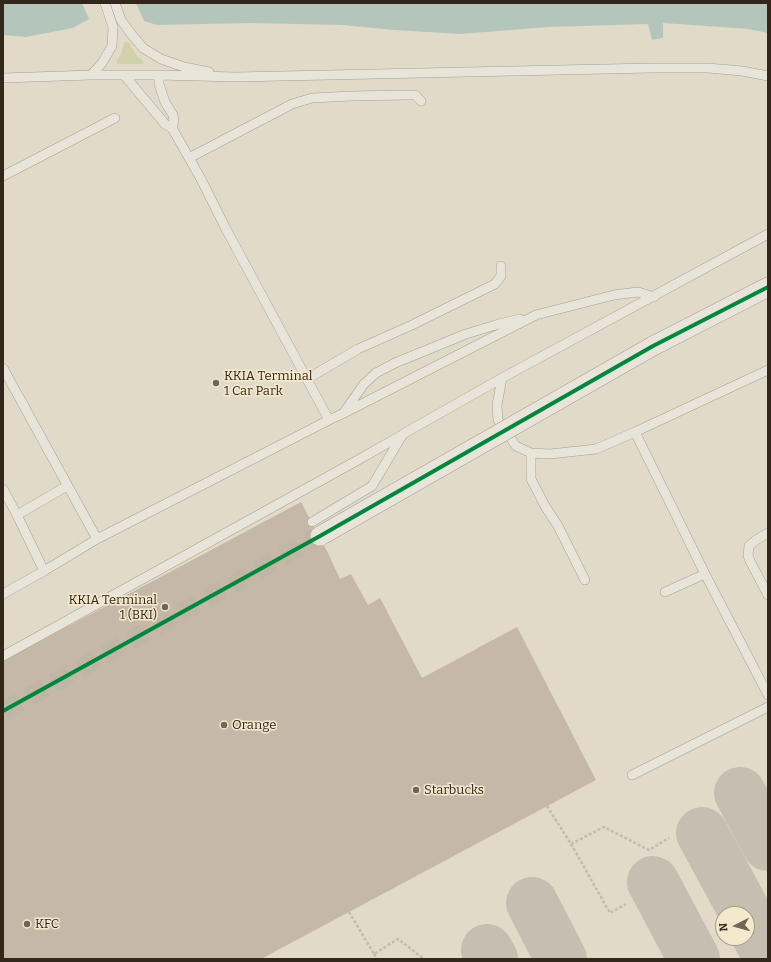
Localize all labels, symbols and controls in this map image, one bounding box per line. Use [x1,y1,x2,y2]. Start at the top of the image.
place label: KKIA Terminal 1 Car Park [224,368,313,399]
marker: KKIA Terminal 1 Car Park [211,378,221,388]
place label: KKIA Terminal 1 (BKI) [68,592,157,623]
marker: KKIA Terminal 1 (BKI) [160,602,170,612]
place label: Orange [232,717,276,733]
marker: Orange [219,720,229,730]
place label: Starbucks [424,782,484,798]
marker: Starbucks [411,785,421,795]
north arrow [715,906,755,946]
place label: KFC [35,916,59,932]
marker: KFC [22,919,32,929]
text: N [717,922,730,932]

